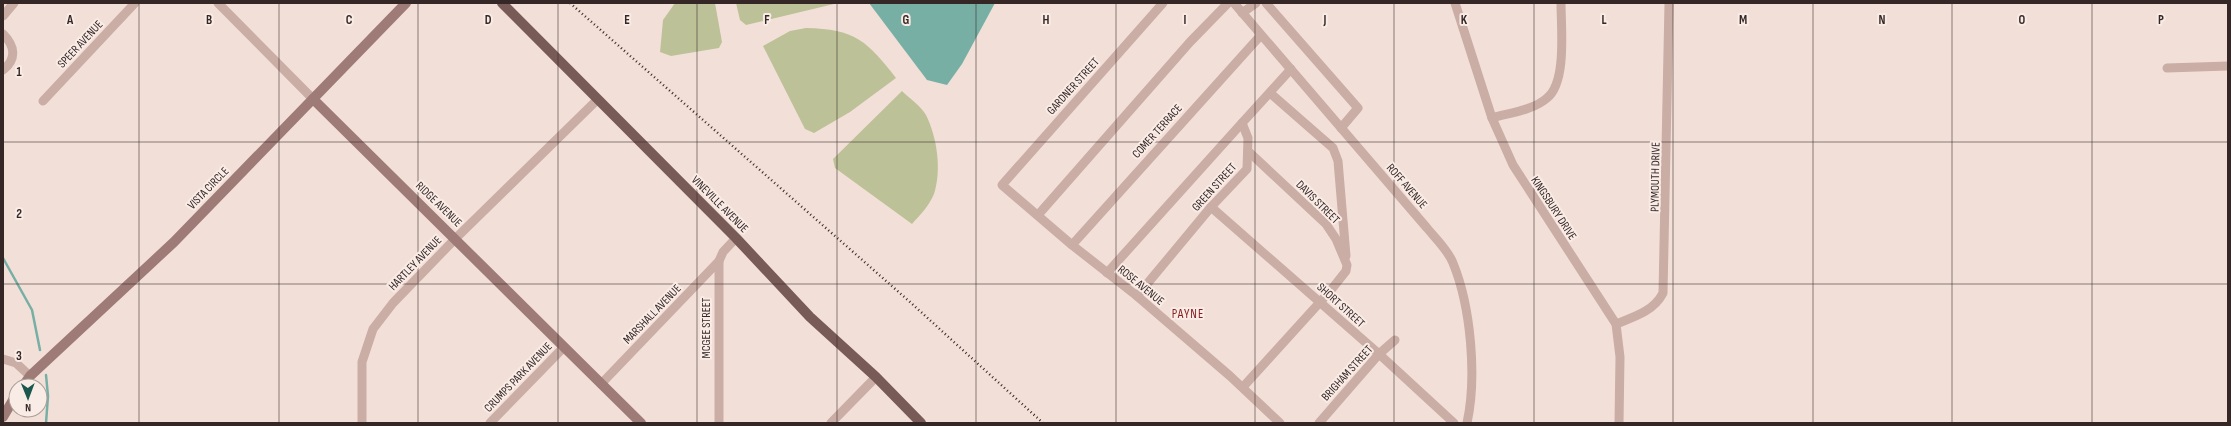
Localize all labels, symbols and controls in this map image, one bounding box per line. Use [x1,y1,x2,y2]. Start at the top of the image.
text: B [206,12,212,28]
text: C [346,12,353,28]
text: D [485,12,492,28]
text: E [624,12,630,28]
text: F [764,12,770,28]
text: G [903,12,910,28]
text: H [1043,12,1050,28]
text: I [1184,12,1187,28]
text: J [1323,12,1327,28]
text: K [1461,12,1468,28]
text: L [1601,12,1607,28]
text: M [1739,12,1747,28]
text: N [1879,12,1886,28]
text: O [2019,12,2026,28]
text: P [2158,12,2164,28]
street label: SPEER AVENUE [54,17,106,71]
street label: GARDNER STREET [1044,55,1103,118]
text: 1 [16,64,22,80]
street label: COMER TERRACE [1129,101,1186,162]
street label: PLYMOUTH DRIVE [1647,142,1664,212]
street label: GREEN STREET [1189,160,1240,215]
street label: ROFF AVENUE [1383,161,1430,212]
street label: VISTA CIRCLE [184,164,232,213]
street label: VINEVILLE AVENUE [688,173,751,236]
street label: KINGSBURY DRIVE [1527,174,1580,243]
street label: DAVIS STREET [1293,177,1343,227]
street label: RIDGE AVENUE [412,179,465,230]
text: 2 [16,206,22,222]
street label: HARTLEY AVENUE [386,233,445,294]
street label: ROSE AVENUE [1114,262,1167,309]
street label: SHORT STREET [1314,280,1368,331]
street label: MARSHALL AVENUE [620,281,685,347]
street label: MCGEE STREET [699,297,714,358]
district label: PAYNE [1172,306,1204,322]
street label: CRUMPS PARK AVENUE [481,339,556,415]
street label: BRIGHAM STREET [1318,342,1376,404]
text: 3 [16,348,22,364]
north arrow [8,378,48,418]
text: N [25,401,31,414]

